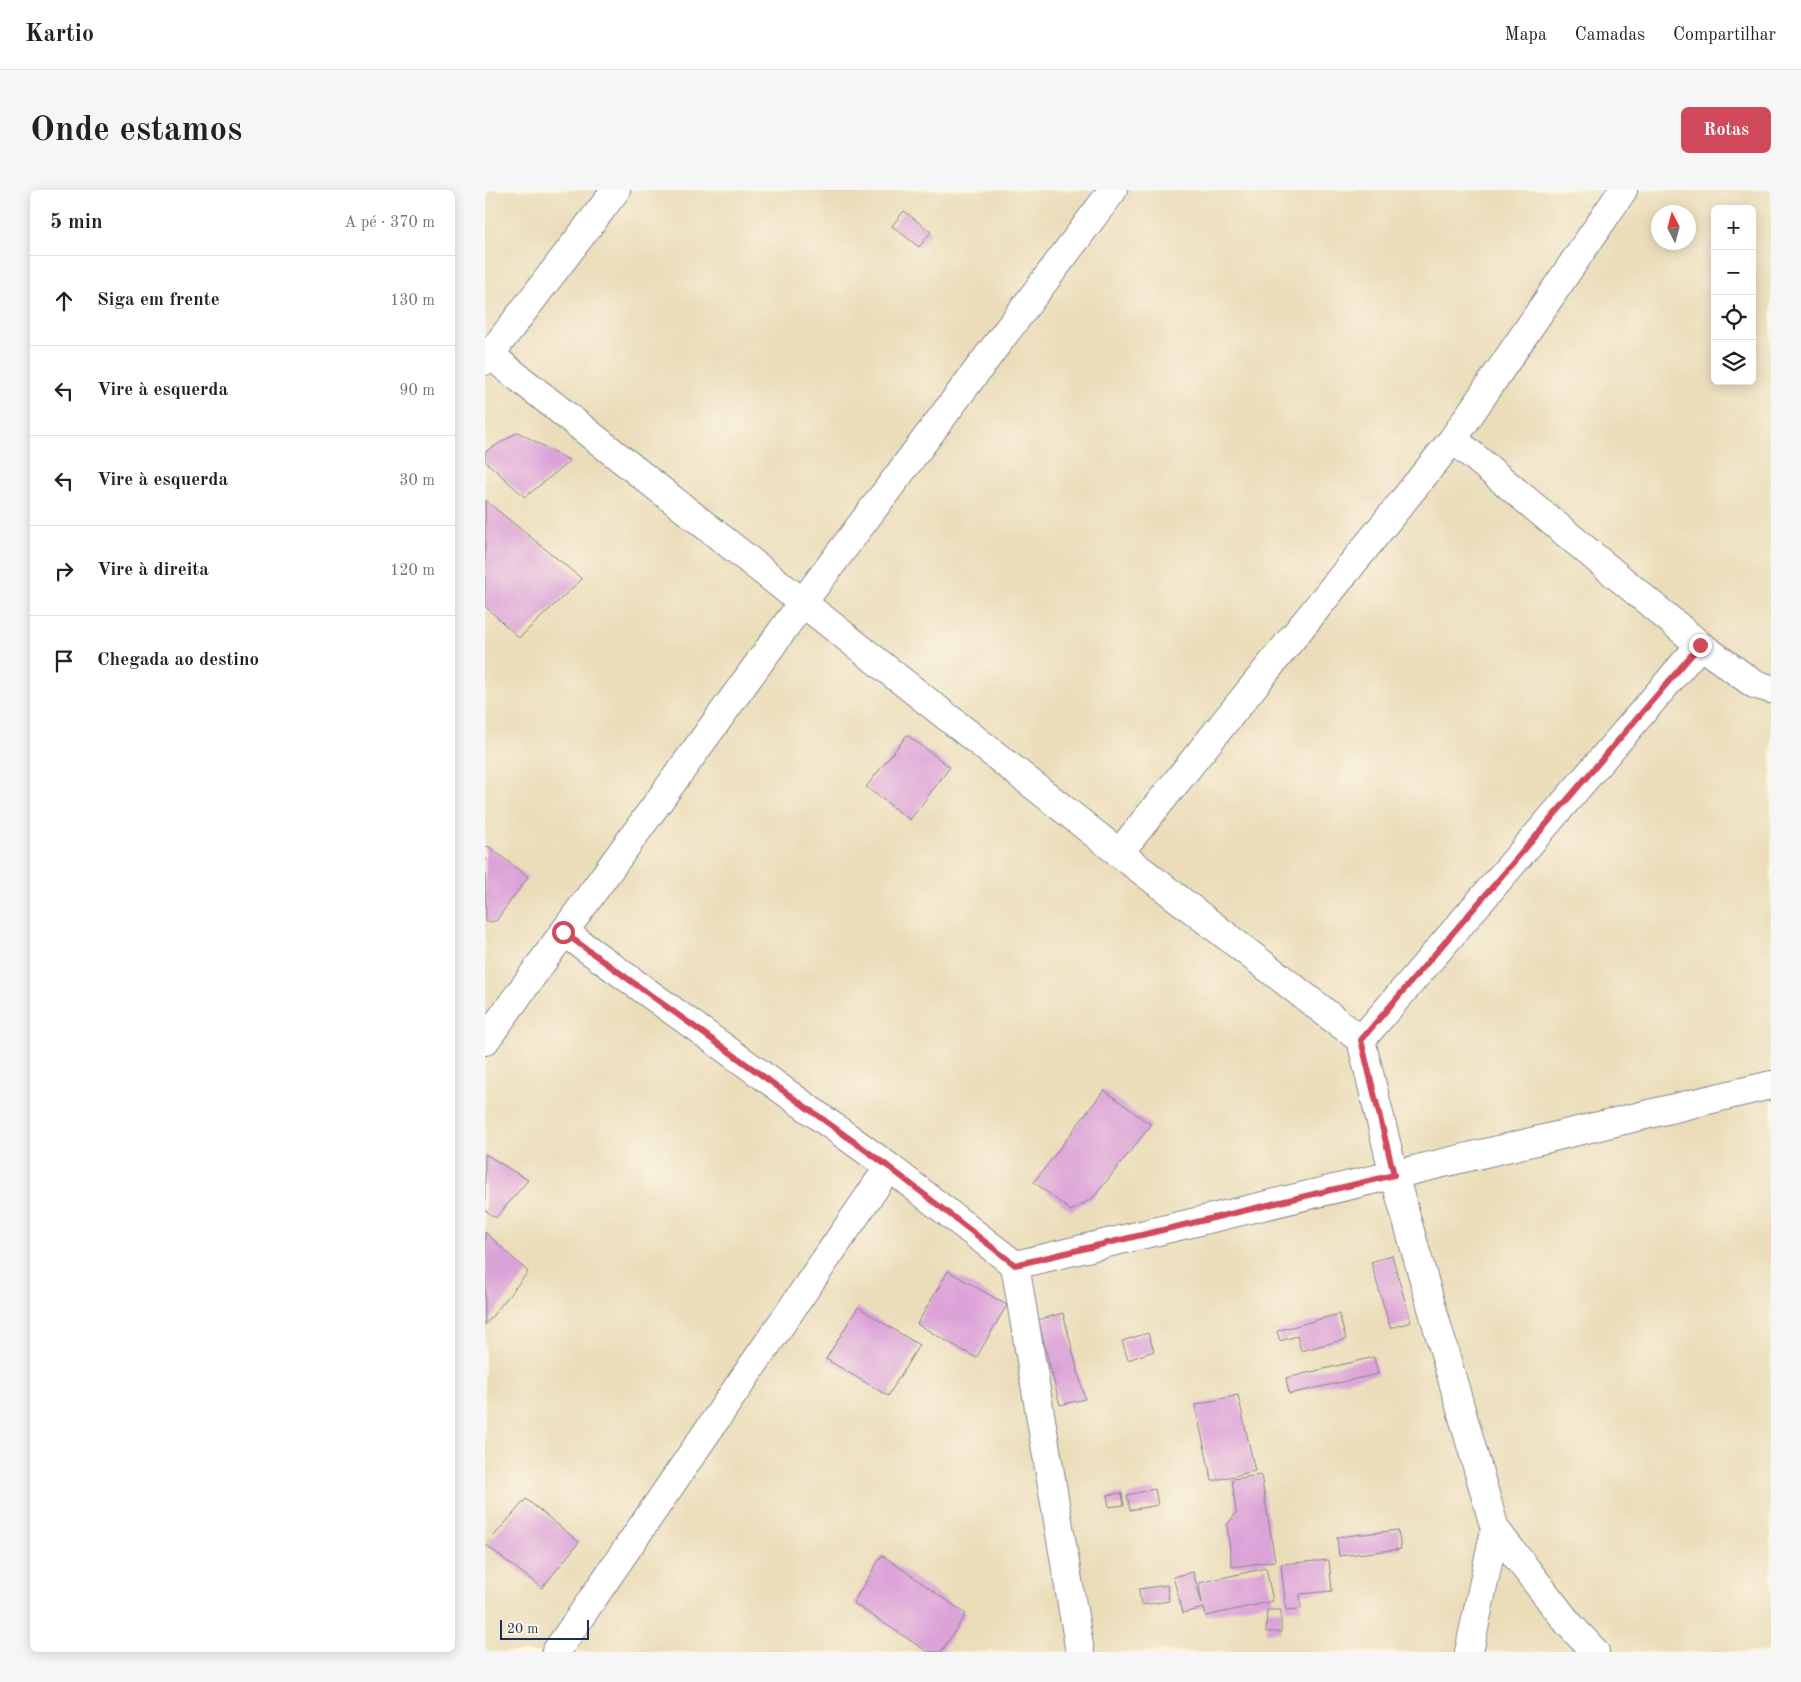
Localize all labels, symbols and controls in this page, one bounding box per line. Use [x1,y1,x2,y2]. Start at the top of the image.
text: Kartio [25,23,94,47]
text: Mapa [1505,26,1547,44]
text: Camadas [1575,26,1645,44]
text: Compartilhar [1673,26,1776,44]
button: Rotas [1681,107,1771,153]
text: Onde estamos [30,113,242,148]
north arrow [1651,205,1696,250]
map controls [1711,205,1756,385]
button: + [1711,205,1756,250]
text: 5 min [50,212,103,233]
text: A pé · 370 m [344,215,435,231]
button: − [1711,250,1756,295]
icon: ahead [50,287,78,315]
text: Siga em frente [97,291,220,310]
text: 130 m [390,293,435,309]
button: locate [1711,295,1756,340]
button: layers [1711,340,1756,385]
icon: left [50,377,78,405]
text: Vire à esquerda [97,381,228,400]
text: 90 m [399,383,435,399]
icon: left [50,467,78,495]
text: Vire à esquerda [97,471,228,490]
text: 30 m [399,473,435,489]
icon: right [50,557,78,585]
text: Vire à direita [97,561,209,580]
text: 120 m [390,563,435,579]
route end [1689,634,1712,657]
icon: arrive [50,647,78,675]
text: Chegada ao destino [97,651,259,670]
route start [552,921,575,944]
scale bar [500,1617,589,1640]
text: 20 m [507,1622,538,1636]

